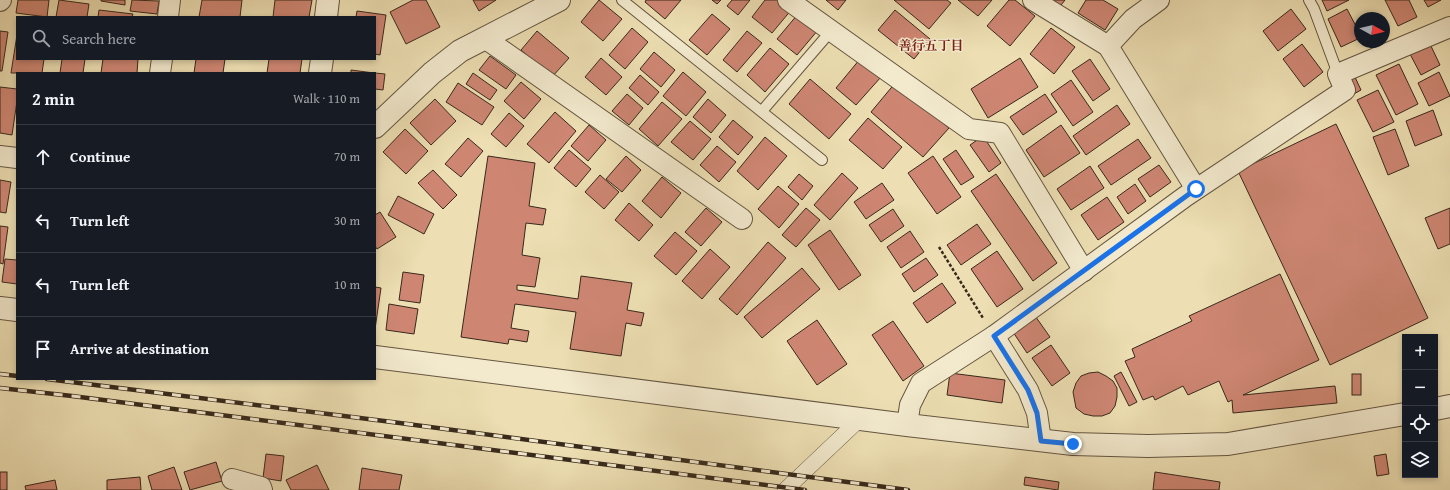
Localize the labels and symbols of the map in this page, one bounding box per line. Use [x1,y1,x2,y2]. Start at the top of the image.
north arrow [1354,12,1390,48]
district label: 善行五丁目 [898,36,964,55]
route start [1187,180,1205,198]
route end [1064,435,1082,453]

